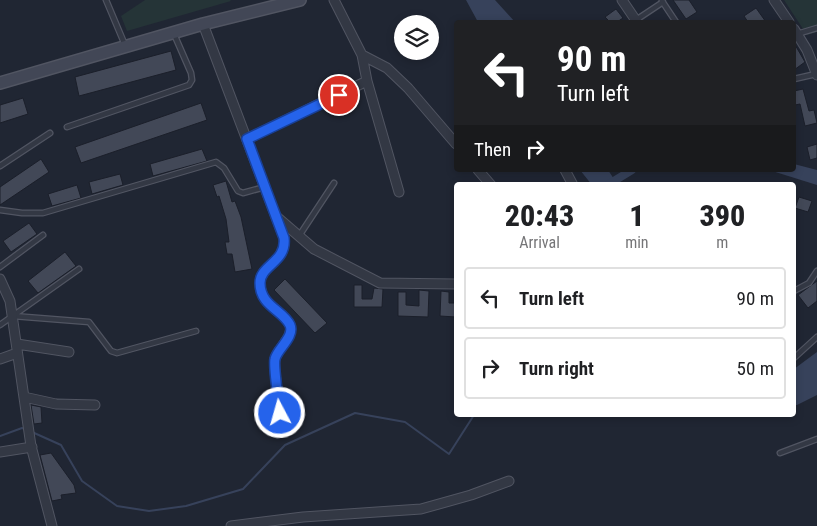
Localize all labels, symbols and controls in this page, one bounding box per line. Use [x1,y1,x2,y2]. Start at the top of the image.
map controls [394,15,439,60]
button: layers [394,15,439,60]
text: 90 m [557,39,626,80]
icon: left [474,40,539,105]
pin [318,74,360,116]
icon: arrive [325,81,353,109]
text: Turn left [557,81,629,106]
icon: right [521,135,549,163]
text: Then [474,138,511,161]
text: 20:43 [505,198,574,233]
text: 1 [629,198,644,233]
text: 390 [699,198,745,233]
text: Arrival [519,233,560,252]
text: min [625,233,649,252]
text: m [716,233,728,252]
icon: left [476,284,504,312]
text: Turn left [519,287,584,310]
text: 90 m [737,287,774,310]
icon: right [476,354,504,382]
text: Turn right [519,357,594,380]
text: 50 m [737,357,774,380]
position arrow [253,386,305,438]

